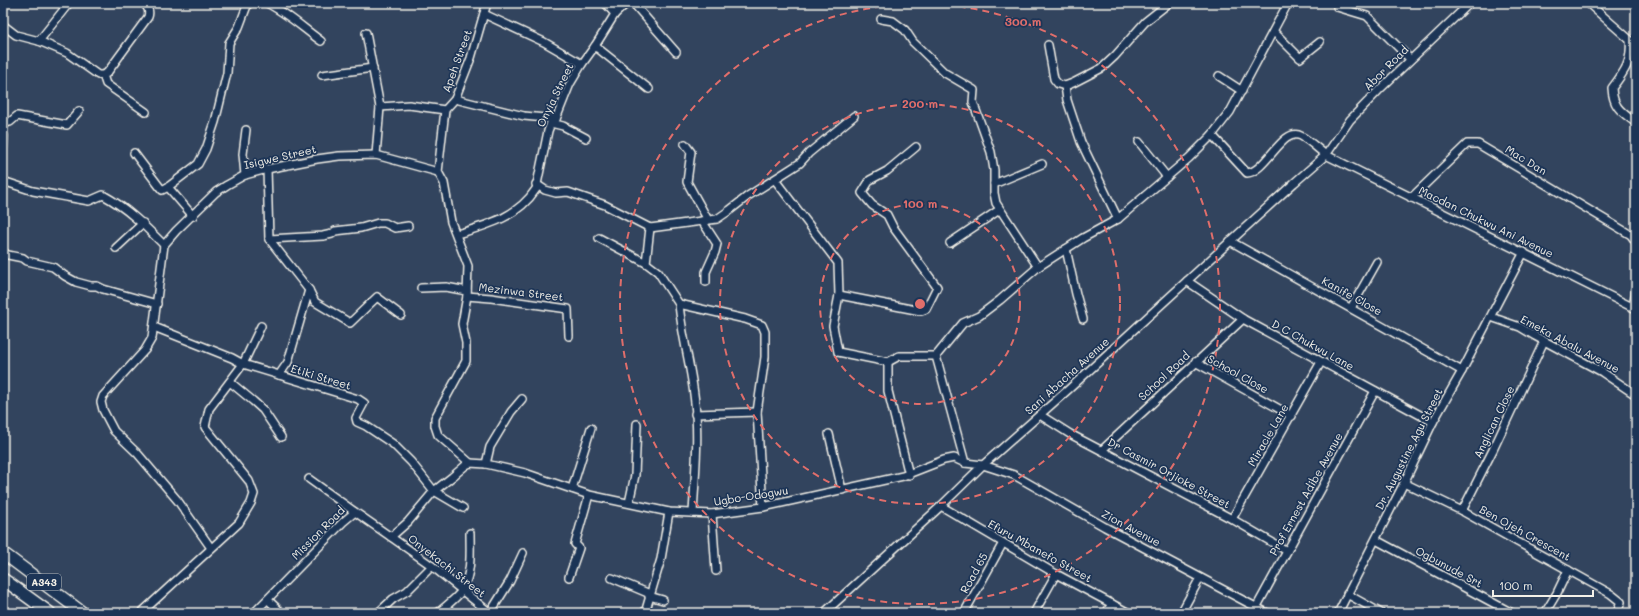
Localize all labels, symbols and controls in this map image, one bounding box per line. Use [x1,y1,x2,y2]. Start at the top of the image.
text: 300 m [1005,13,1041,29]
street label: Apeh Street [438,27,475,94]
street label: Abor Road [1360,42,1411,93]
street label: Onyia Street [533,60,577,129]
text: 200 m [902,95,938,111]
street label: Isigwe Street [242,141,318,172]
street label: Mac Dan [1503,141,1550,178]
street label: Macdan Chukwu Ani Avenue [1416,182,1556,261]
text: 100 m [903,195,937,211]
street label: Kanife Close [1319,273,1385,318]
street label: Mezinwa Street [478,279,564,304]
centre of rings [913,297,927,311]
street label: Emeka Abalu Avenue [1518,311,1622,376]
street label: D C Chukwu Lane [1269,316,1357,374]
street label: Sani Abacha Avenue [1021,334,1112,418]
street label: School Road [1135,348,1193,403]
street label: School Close [1205,351,1272,397]
street label: Etiki Street [289,360,353,393]
street label: Anglican Close [1470,383,1518,460]
street label: Dr. Augustine Agu Street [1371,385,1446,512]
street label: Miracle Lane [1244,401,1292,469]
street label: Prof Ernest Adibe Avenue [1265,429,1346,558]
street label: Dr Casmir Orjioke Street [1105,434,1233,511]
street label: Ugbo-Odogwu [713,482,789,509]
street label: Ben Ojeh Crescent [1477,501,1574,564]
street label: Mission Road [288,503,348,563]
street label: Zion Avenue [1099,506,1164,550]
street label: Efuru Mbanefo Street [986,516,1095,585]
street label: Onyekachi Street [405,531,489,601]
street label: Ogbunude Srt [1413,543,1486,591]
street label: Road 65 [956,550,991,596]
scale bar [1493,572,1593,598]
road number: A343 [27,574,61,590]
text: 100 m [1499,577,1533,593]

